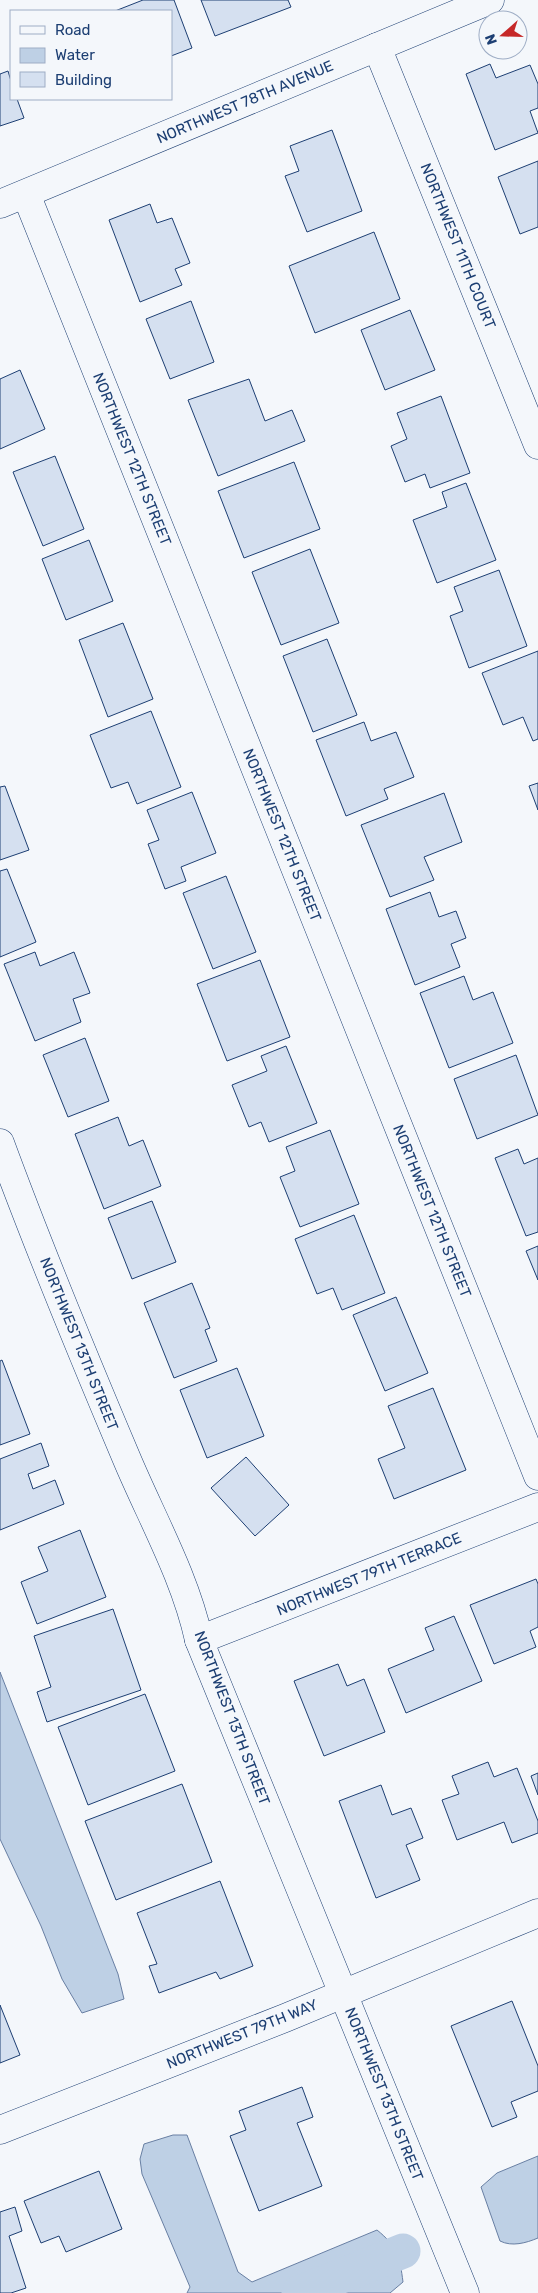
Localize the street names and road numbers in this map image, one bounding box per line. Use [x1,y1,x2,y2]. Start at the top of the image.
street label: NORTHWEST 78TH AVENUE [154,57,336,147]
street label: NORTHWEST 11TH COURT [417,161,500,332]
street label: NORTHWEST 12TH STREET [89,370,175,548]
street label: NORTHWEST 12TH STREET [239,746,325,924]
street label: NORTHWEST 12TH STREET [389,1122,475,1300]
street label: NORTHWEST 13TH STREET [36,1255,122,1433]
street label: NORTHWEST 79TH TERRACE [274,1529,464,1619]
street label: NORTHWEST 13TH STREET [190,1628,274,1808]
street label: NORTHWEST 79TH WAY [164,1995,321,2073]
street label: NORTHWEST 13TH STREET [341,2005,427,2183]

